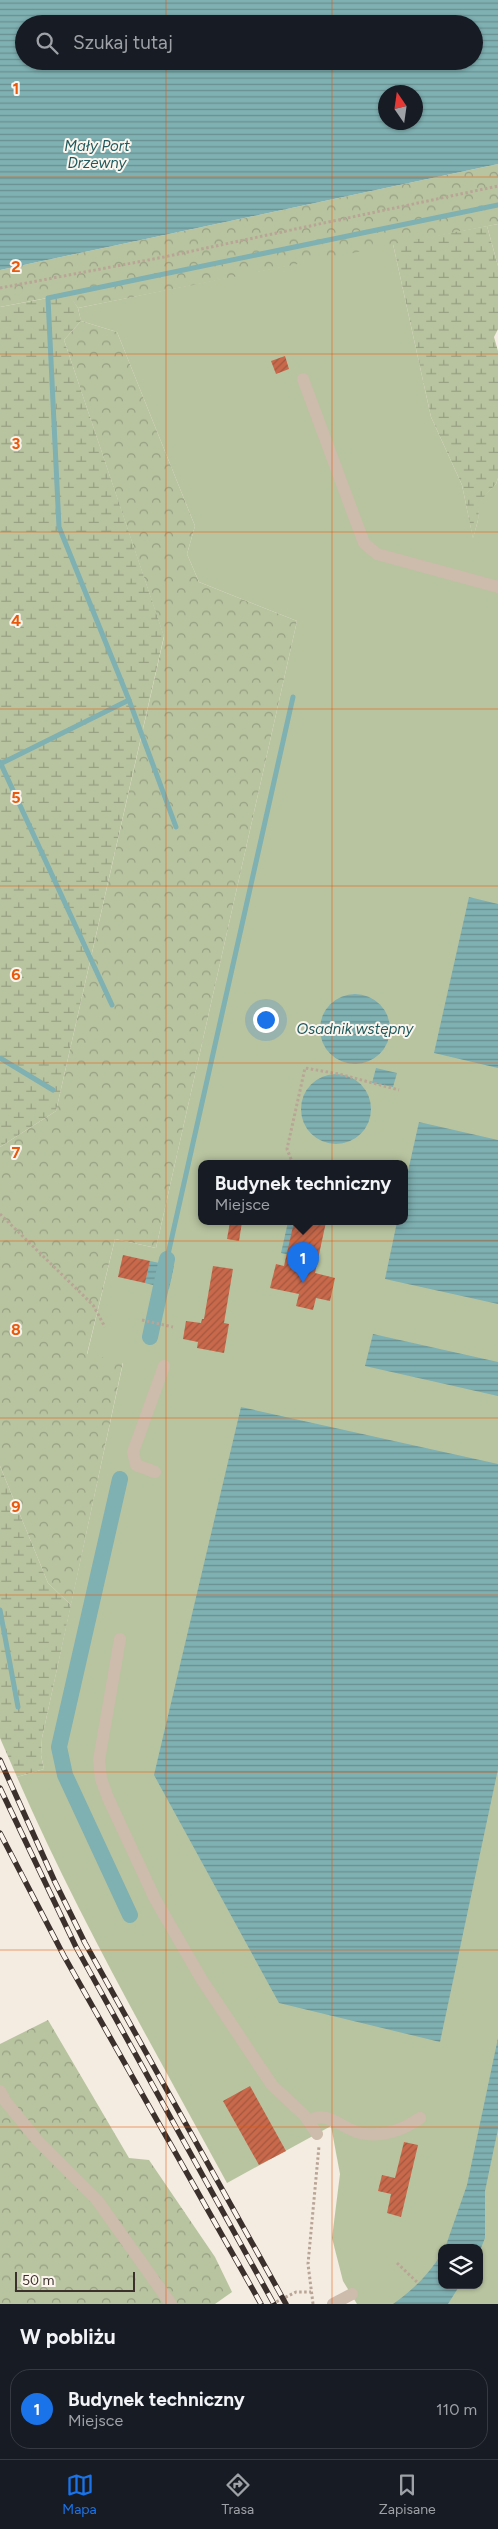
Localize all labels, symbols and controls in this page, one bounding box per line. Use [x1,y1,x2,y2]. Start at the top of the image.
search box [15,15,483,70]
icon: search [33,29,61,57]
text: Szukaj tutaj [73,31,173,54]
text: 1 [13,79,19,98]
north arrow [378,85,423,130]
water label: Mały Port Drzewny [64,137,130,172]
text: 2 [11,257,21,276]
text: 3 [12,434,21,453]
text: 4 [11,611,21,630]
text: 5 [11,788,21,807]
text: 6 [11,965,21,984]
your location [253,1007,279,1033]
water label: Osadnik wstępny [297,1020,415,1038]
text: 7 [12,1143,21,1162]
popup [198,1160,408,1225]
text: Budynek techniczny [215,1172,391,1195]
text: Miejsce [215,1195,270,1214]
pin: 1 [287,1242,319,1283]
text: 8 [11,1320,21,1339]
text: 9 [11,1497,21,1516]
map controls [438,2244,483,2289]
button: layers [438,2244,483,2289]
scale bar [15,2269,135,2292]
text: 50 m [22,2272,54,2289]
text: W pobliżu [20,2324,116,2349]
text: Budynek techniczny [68,2388,245,2411]
text: 1 [34,2400,40,2419]
text: 110 m [436,2400,477,2419]
text: Miejsce [68,2411,123,2430]
tab: Mapa [62,2471,97,2518]
tab: Trasa [222,2471,254,2518]
tab: Zapisane [379,2471,436,2518]

